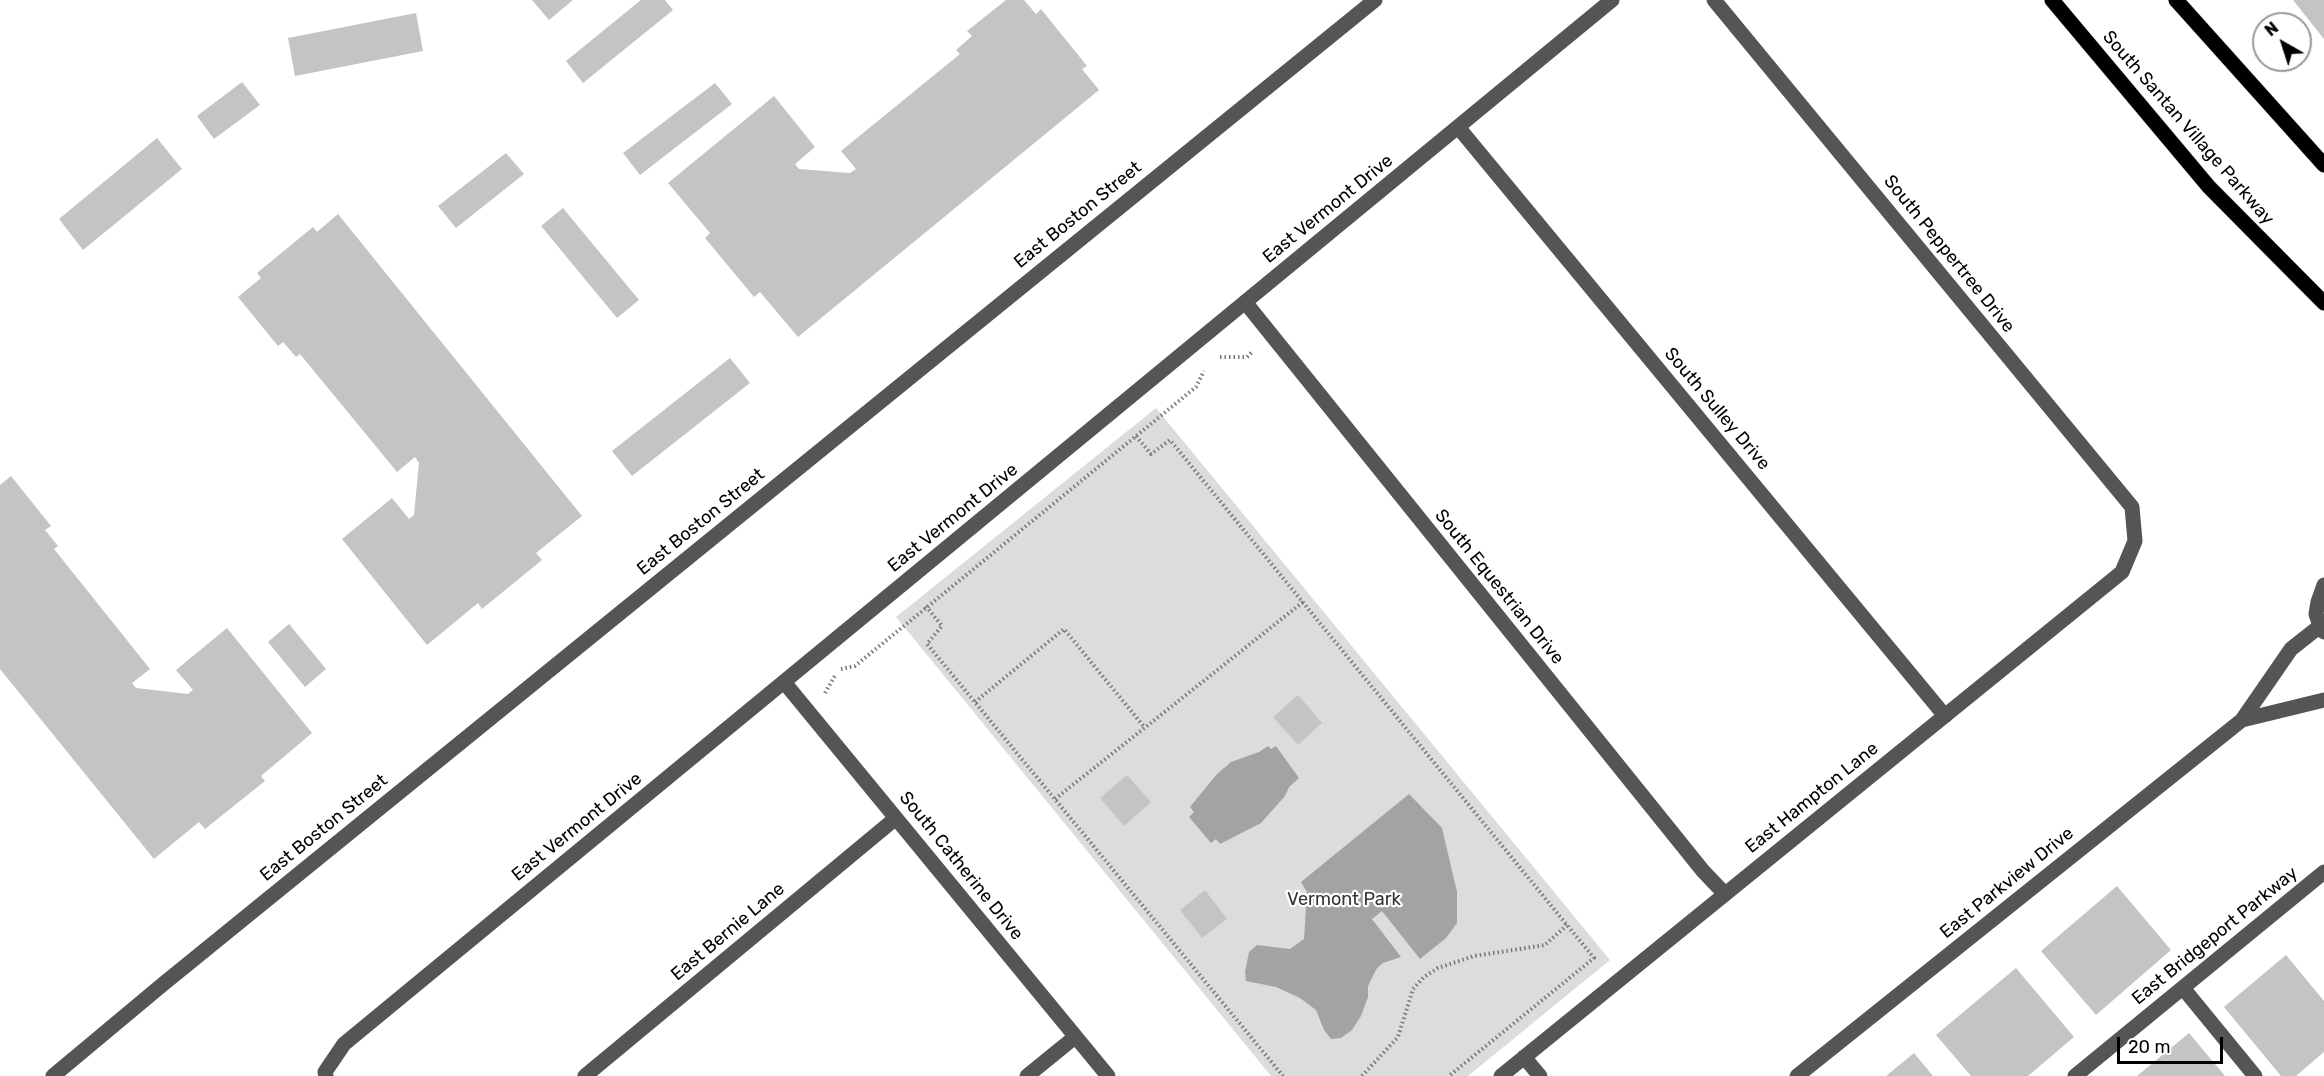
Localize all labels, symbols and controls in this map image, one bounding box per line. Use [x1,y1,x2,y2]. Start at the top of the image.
north arrow [2252,12,2312,72]
text: N [2261,18,2282,40]
street label: South Santan Village Parkway [2098,26,2278,230]
street label: East Vermont Drive [1259,150,1397,268]
street label: East Boston Street [1010,157,1146,273]
street label: South Peppertree Drive [1879,171,2019,337]
street label: South Sulley Drive [1660,343,1774,475]
street label: East Vermont Drive [884,459,1022,577]
street label: East Boston Street [633,464,769,580]
street label: South Equestrian Drive [1430,505,1568,669]
street label: East Hampton Lane [1741,738,1883,858]
street label: East Vermont Drive [508,768,646,886]
street label: East Boston Street [256,770,392,886]
street label: South Catherine Drive [895,787,1027,945]
street label: East Parkview Drive [1936,823,2078,943]
street label: East Bridgeport Parkway [2128,863,2302,1009]
street label: East Bernie Lane [667,878,789,986]
park label: Vermont Park [1287,889,1401,911]
scale bar [2120,1025,2226,1063]
text: 20 m [2128,1036,2170,1058]

